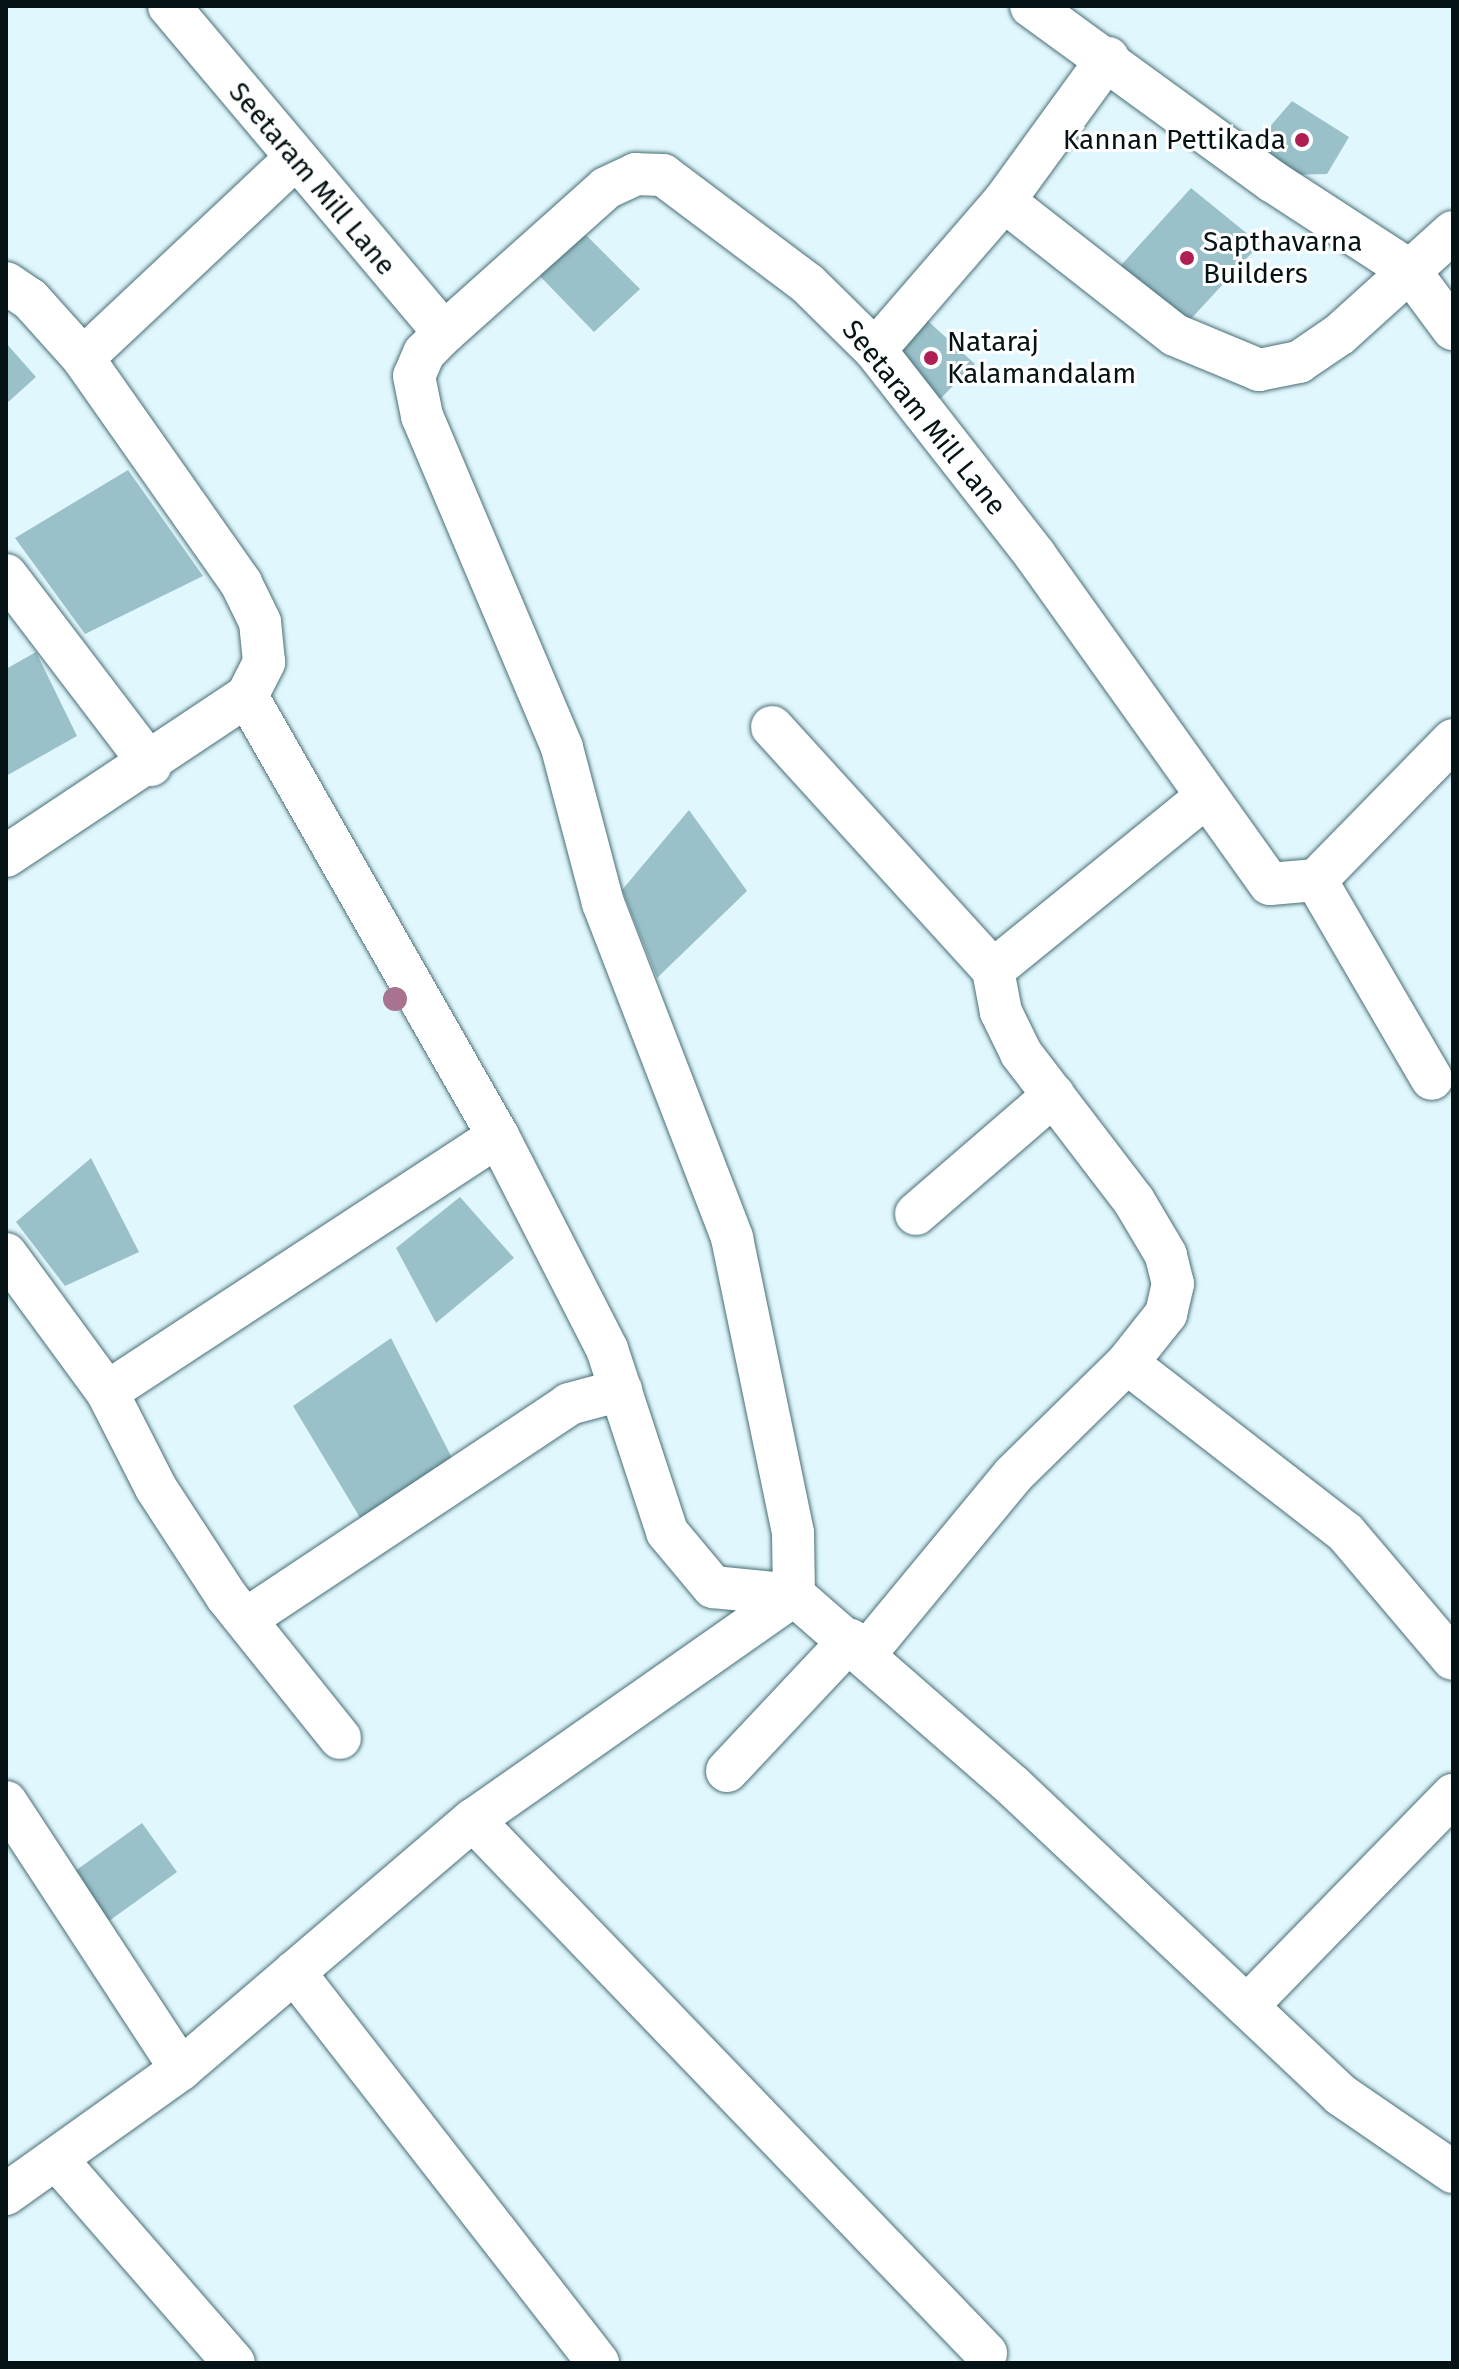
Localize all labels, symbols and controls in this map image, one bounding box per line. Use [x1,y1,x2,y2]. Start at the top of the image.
street label: Seetaram Mill Lane [222,76,402,282]
place label: Kannan Pettikada [1063,123,1286,157]
marker: Kannan Pettikada [1293,131,1311,149]
place label: Sapthavarna Builders [1203,225,1362,291]
marker: Sapthavarna Builders [1178,249,1196,267]
street label: Seetaram Mill Lane [835,314,1013,522]
place label: Nataraj Kalamandalam [947,325,1136,391]
marker: Nataraj Kalamandalam [922,349,940,367]

